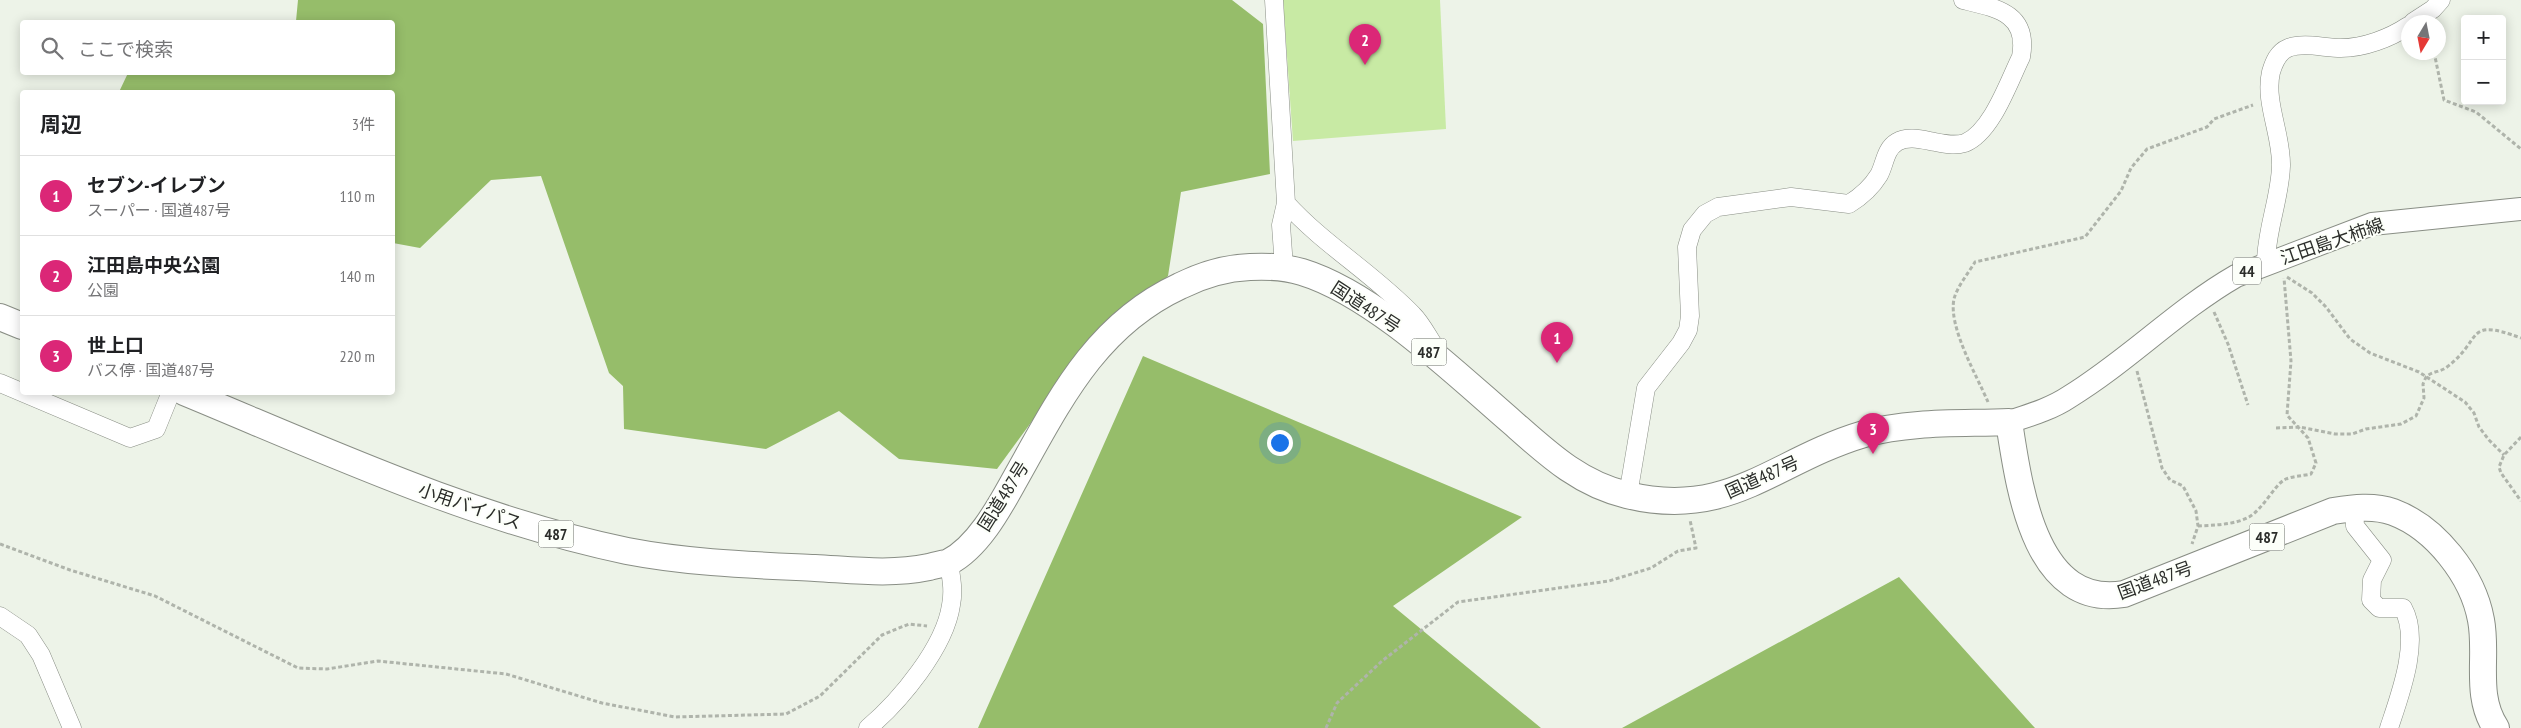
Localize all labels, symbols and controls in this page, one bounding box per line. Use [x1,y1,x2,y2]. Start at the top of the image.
north arrow [2401,15,2446,60]
map controls [2461,15,2506,105]
button: + [2461,15,2506,60]
search box [20,20,395,75]
pin: 2 [1349,24,1381,65]
icon: search [38,34,66,62]
text: ここで検索 [78,37,173,61]
button: − [2461,60,2506,105]
text: 周辺 [40,111,82,138]
text: 3件 [352,114,375,134]
text: セブン-イレブン [87,173,226,197]
text: 1 [52,186,60,206]
text: 110 m [340,186,375,206]
text: スーパー · 国道487号 [87,200,231,220]
street label: 江田島大柿線 [2277,213,2387,269]
text: 江田島中央公園 [87,253,220,277]
road number: 44 [2233,258,2261,284]
text: 2 [52,266,60,286]
text: 140 m [340,266,375,286]
street label: 国道487号 [1327,276,1405,338]
text: 公園 [87,280,119,300]
pin: 1 [1541,322,1573,363]
text: 世上口 [87,333,144,357]
road number: 487 [1412,338,1446,366]
text: 3 [52,346,60,366]
text: 220 m [340,346,375,366]
text: バス停 · 国道487号 [87,360,215,380]
pin: 3 [1857,413,1889,454]
your location [1267,430,1293,456]
street label: 国道487号 [1722,451,1802,503]
street label: 国道487号 [972,457,1034,535]
street label: 小用バイパス [415,478,525,534]
road number: 487 [538,520,574,548]
road number: 487 [2250,524,2284,550]
street label: 国道487号 [2114,556,2196,604]

